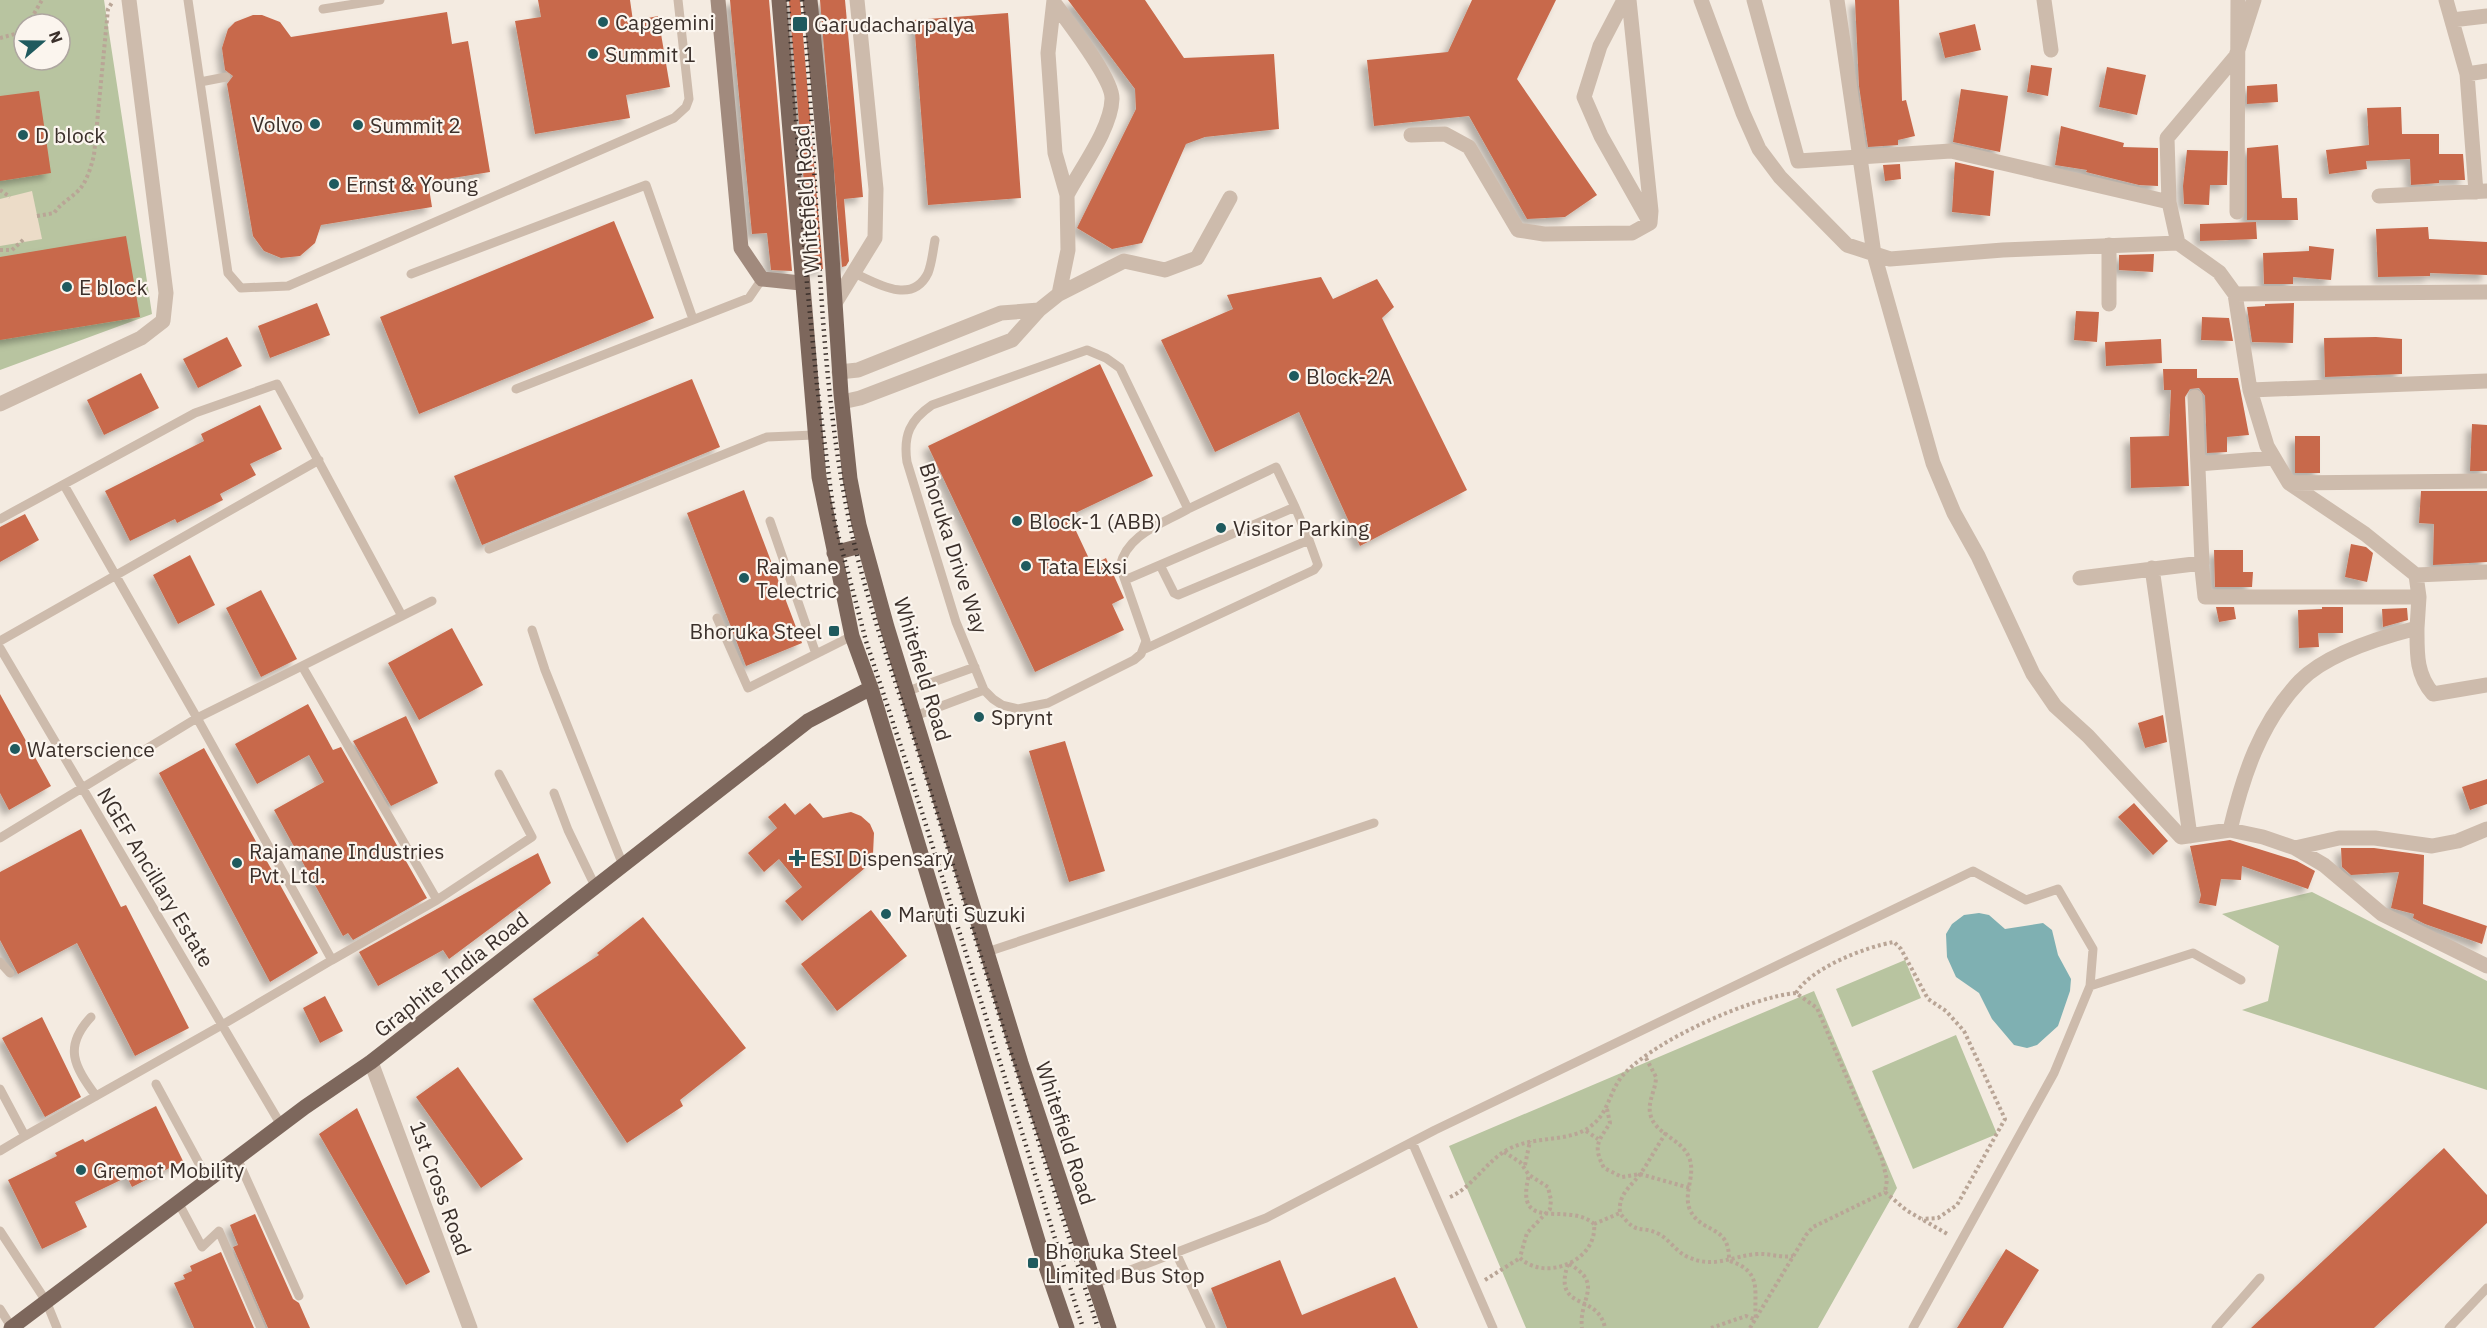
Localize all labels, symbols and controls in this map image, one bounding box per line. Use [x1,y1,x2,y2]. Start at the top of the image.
place label: Capgemini [615,8,715,36]
place label: Garudacharpalya [814,10,975,38]
north arrow [12,12,72,72]
marker: Capgemini [596,15,610,29]
marker: Garudacharpalya [791,15,809,33]
text: N [45,28,67,46]
place label: Summit 1 [605,40,696,68]
marker: Summit 1 [586,47,600,61]
place label: Volvo [252,110,303,138]
place label: Summit 2 [370,111,461,139]
marker: Volvo [308,117,322,131]
marker: Summit 2 [351,118,365,132]
place label: D block [35,121,105,149]
street label: Whitefield Road [787,124,825,274]
marker: D block [16,128,30,142]
place label: Ernst & Young [346,170,478,198]
marker: Ernst & Young [327,177,341,191]
place label: E block [79,273,147,301]
marker: E block [60,280,74,294]
place label: Block-2A [1306,362,1392,390]
marker: Block-2A [1287,369,1301,383]
street label: Bhoruka Drive Way [913,459,995,637]
place label: Block-1 (ABB) [1029,507,1162,535]
marker: Block-1 (ABB) [1010,514,1024,528]
place label: Visitor Parking [1233,514,1369,542]
marker: Visitor Parking [1214,521,1228,535]
place label: Rajmane Telectric [756,552,839,604]
place label: Tata Elxsi [1038,552,1127,580]
marker: Tata Elxsi [1019,559,1033,573]
marker: Rajmane Telectric [737,571,751,585]
street label: Whitefield Road [888,594,958,744]
place label: Bhoruka Steel [690,617,822,645]
marker: Bhoruka Steel [827,624,841,638]
place label: Sprynt [991,703,1053,731]
marker: Sprynt [972,710,986,724]
place label: Waterscience [27,735,155,763]
marker: Waterscience [8,742,22,756]
street label: NGEF Ancillary Estate [91,782,221,972]
place label: Rajamane Industries Pvt. Ltd. [249,837,444,889]
place label: ESI Dispensary [810,844,953,872]
marker: ESI Dispensary [788,849,806,867]
marker: Rajamane Industries Pvt. Ltd. [230,856,244,870]
place label: Maruti Suzuki [898,900,1026,928]
street label: Graphite India Road [368,905,534,1043]
marker: Maruti Suzuki [879,907,893,921]
street label: Whitefield Road [1030,1058,1102,1208]
street label: 1st Cross Road [404,1117,478,1259]
place label: Gremot Mobility [93,1156,245,1184]
marker: Gremot Mobility [74,1163,88,1177]
place label: Bhoruka Steel Limited Bus Stop [1045,1237,1205,1289]
marker: Bhoruka Steel Limited Bus Stop [1026,1256,1040,1270]

